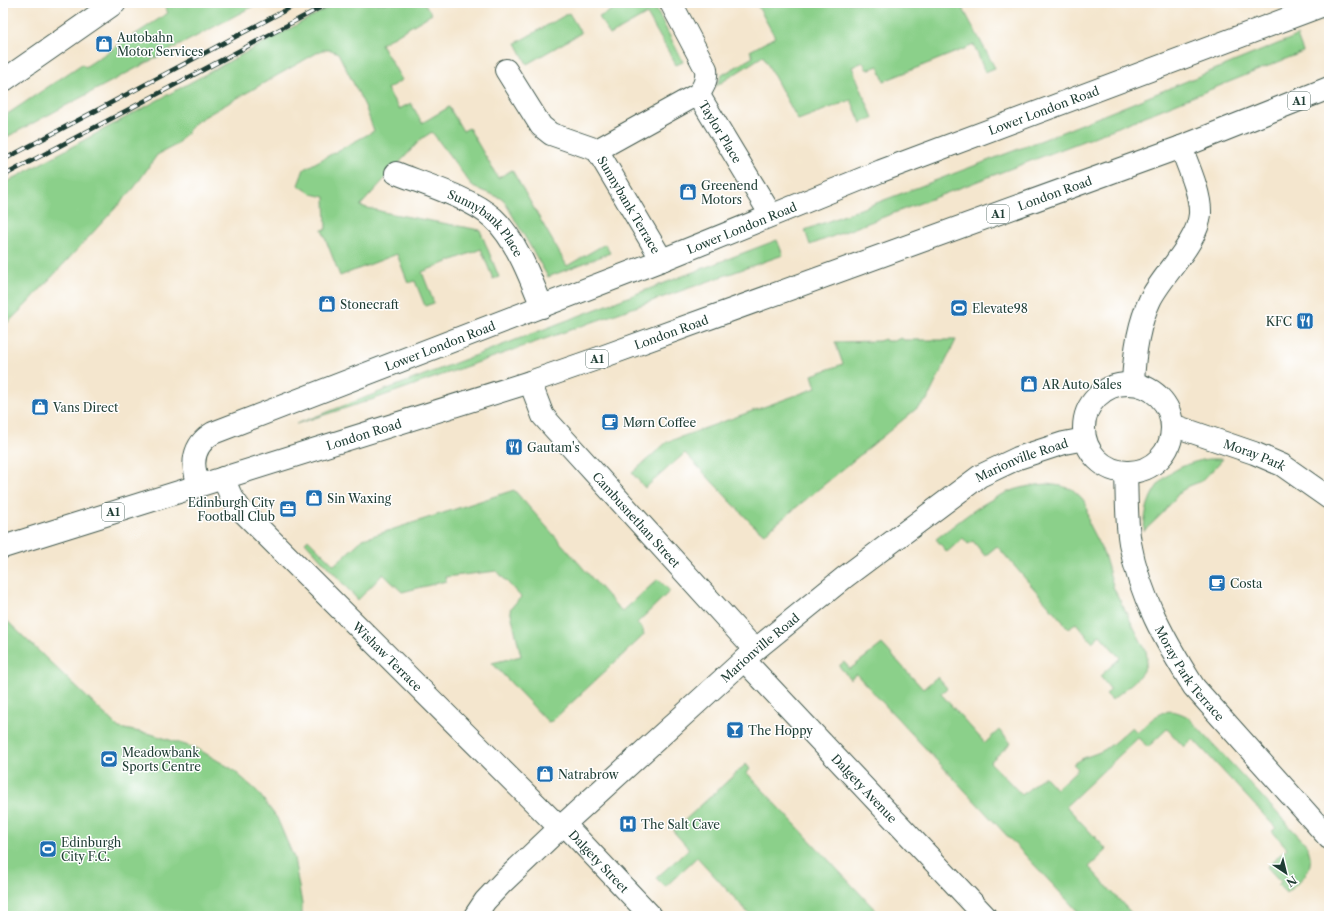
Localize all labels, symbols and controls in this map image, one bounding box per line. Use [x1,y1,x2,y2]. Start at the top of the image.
place label: Autobahn Motor Services [116,30,203,59]
shop icon: Autobahn Motor Services [94,34,114,54]
street label: Lower London Road [986,82,1102,138]
road number: A1 [1288,92,1310,110]
street label: Taylor Place [696,98,745,166]
street label: Sunnybank Terrace [595,153,664,256]
street label: London Road [1016,172,1094,213]
place label: Greenend Motors [701,178,759,207]
shop icon: Greenend Motors [678,182,698,202]
street label: Sunnybank Place [446,186,527,259]
street label: Lower London Road [685,198,799,257]
road number: A1 [987,205,1009,223]
shop icon: Stonecraft [317,294,337,314]
place label: Stonecraft [340,297,400,312]
sports icon: Elevate98 [949,298,969,318]
place label: Elevate98 [972,301,1028,316]
street label: London Road [632,311,711,352]
restaurant icon: KFC [1295,311,1315,331]
place label: KFC [1266,314,1292,329]
street label: Lower London Road [383,317,498,374]
road number: A1 [586,350,608,368]
shop icon: AR Auto Sales [1019,374,1039,394]
place label: AR Auto Sales [1041,377,1122,392]
shop icon: Vans Direct [30,397,50,417]
place label: Vans Direct [52,400,119,415]
cafe icon: Mørn Coffee [600,412,620,432]
street label: London Road [324,415,404,453]
place label: Mørn Coffee [623,415,697,430]
street label: Marionville Road [973,435,1070,485]
street label: Moray Park [1222,436,1290,474]
restaurant icon: Gautam's [504,437,524,457]
place label: Gautam's [527,440,580,455]
street label: Cambusnethan Street [590,469,684,571]
shop icon: Sin Waxing [304,488,324,508]
place label: Sin Waxing [327,491,392,506]
place label: Edinburgh City Football Club [188,495,275,524]
office icon: Edinburgh City Football Club [278,499,298,519]
road number: A1 [102,503,124,521]
cafe icon: Costa [1207,573,1227,593]
place label: Costa [1230,576,1263,591]
street label: Marionville Road [717,609,803,685]
street label: Wishaw Terrace [349,618,426,694]
street label: Moray Park Terrace [1152,623,1228,724]
bar icon: The Hoppy [725,720,745,740]
place label: The Hoppy [748,723,813,738]
place label: Meadowbank Sports Centre [122,745,201,774]
sports icon: Meadowbank Sports Centre [99,749,119,769]
street label: Dalgety Avenue [829,751,901,826]
shop icon: Natrabrow [535,764,555,784]
place label: Natrabrow [558,767,620,782]
hospital icon: The Salt Cave [618,814,638,834]
place label: The Salt Cave [641,817,720,832]
street label: Dalgety Street [566,827,633,896]
place label: Edinburgh City F.C. [61,835,122,864]
sports icon: Edinburgh City F.C. [38,839,58,859]
north arrow [1266,853,1306,893]
text: N [1283,873,1300,890]

